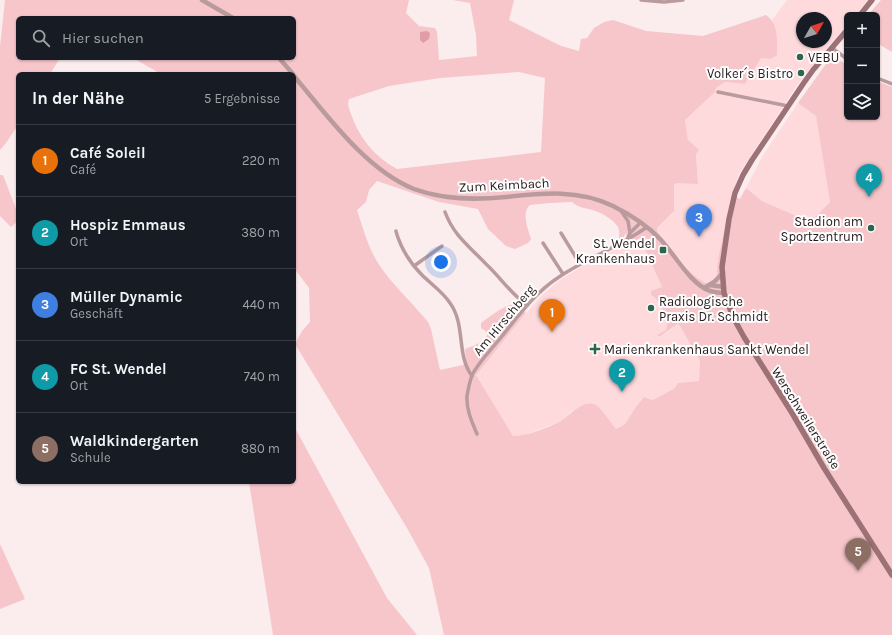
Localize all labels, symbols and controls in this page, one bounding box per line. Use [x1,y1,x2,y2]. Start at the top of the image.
north arrow [796,12,832,48]
map controls [844,12,880,120]
button: + [844,12,880,48]
search box [16,16,296,60]
icon: search [30,27,52,49]
text: Hier suchen [62,29,144,47]
button: − [844,48,880,84]
place label: VEBU [808,50,839,65]
marker: VEBU [795,52,805,62]
place label: Volker´s Bistro [707,66,793,81]
marker: Volker´s Bistro [796,68,806,78]
button: layers [844,84,880,120]
text: In der Nähe [32,88,124,108]
text: 5 Ergebnisse [204,91,280,106]
text: Café Soleil [70,144,146,162]
text: 1 [43,153,47,168]
text: 220 m [242,153,280,168]
text: Café [70,162,96,177]
pin: 4 [856,164,882,197]
street label: Zum Keimbach [458,175,550,195]
pin: 3 [686,204,712,237]
place label: Stadion am Sportzentrum [781,214,863,244]
text: Hospiz Emmaus [70,216,186,234]
marker: Stadion am Sportzentrum [866,223,876,233]
text: 2 [41,225,49,240]
text: 380 m [241,225,280,240]
text: Ort [70,234,88,249]
place label: St. Wendel Krankenhaus [576,236,655,266]
marker: St. Wendel Krankenhaus [658,245,668,255]
your location [431,252,451,272]
street label: Am Hirschberg [470,281,538,358]
text: Müller Dynamic [70,288,182,306]
place label: Radiologische Praxis Dr. Schmidt [659,294,768,324]
text: 3 [41,297,49,312]
text: 440 m [243,297,280,312]
pin: 1 [539,299,565,332]
marker: Radiologische Praxis Dr. Schmidt [646,303,656,313]
text: Geschäft [70,306,123,321]
place label: Marienkrankenhaus Sankt Wendel [604,342,809,357]
marker: Marienkrankenhaus Sankt Wendel [589,343,601,355]
pin: 2 [609,359,635,392]
text: FC St. Wendel [70,360,167,378]
street label: Werschweilerstraße [769,364,844,472]
text: 4 [41,369,49,384]
text: 740 m [244,369,280,384]
text: Ort [70,378,88,393]
text: Waldkindergarten [70,432,199,450]
text: 5 [41,441,49,456]
text: 880 m [241,441,280,456]
text: Schule [70,450,111,465]
pin: 5 [845,538,871,571]

